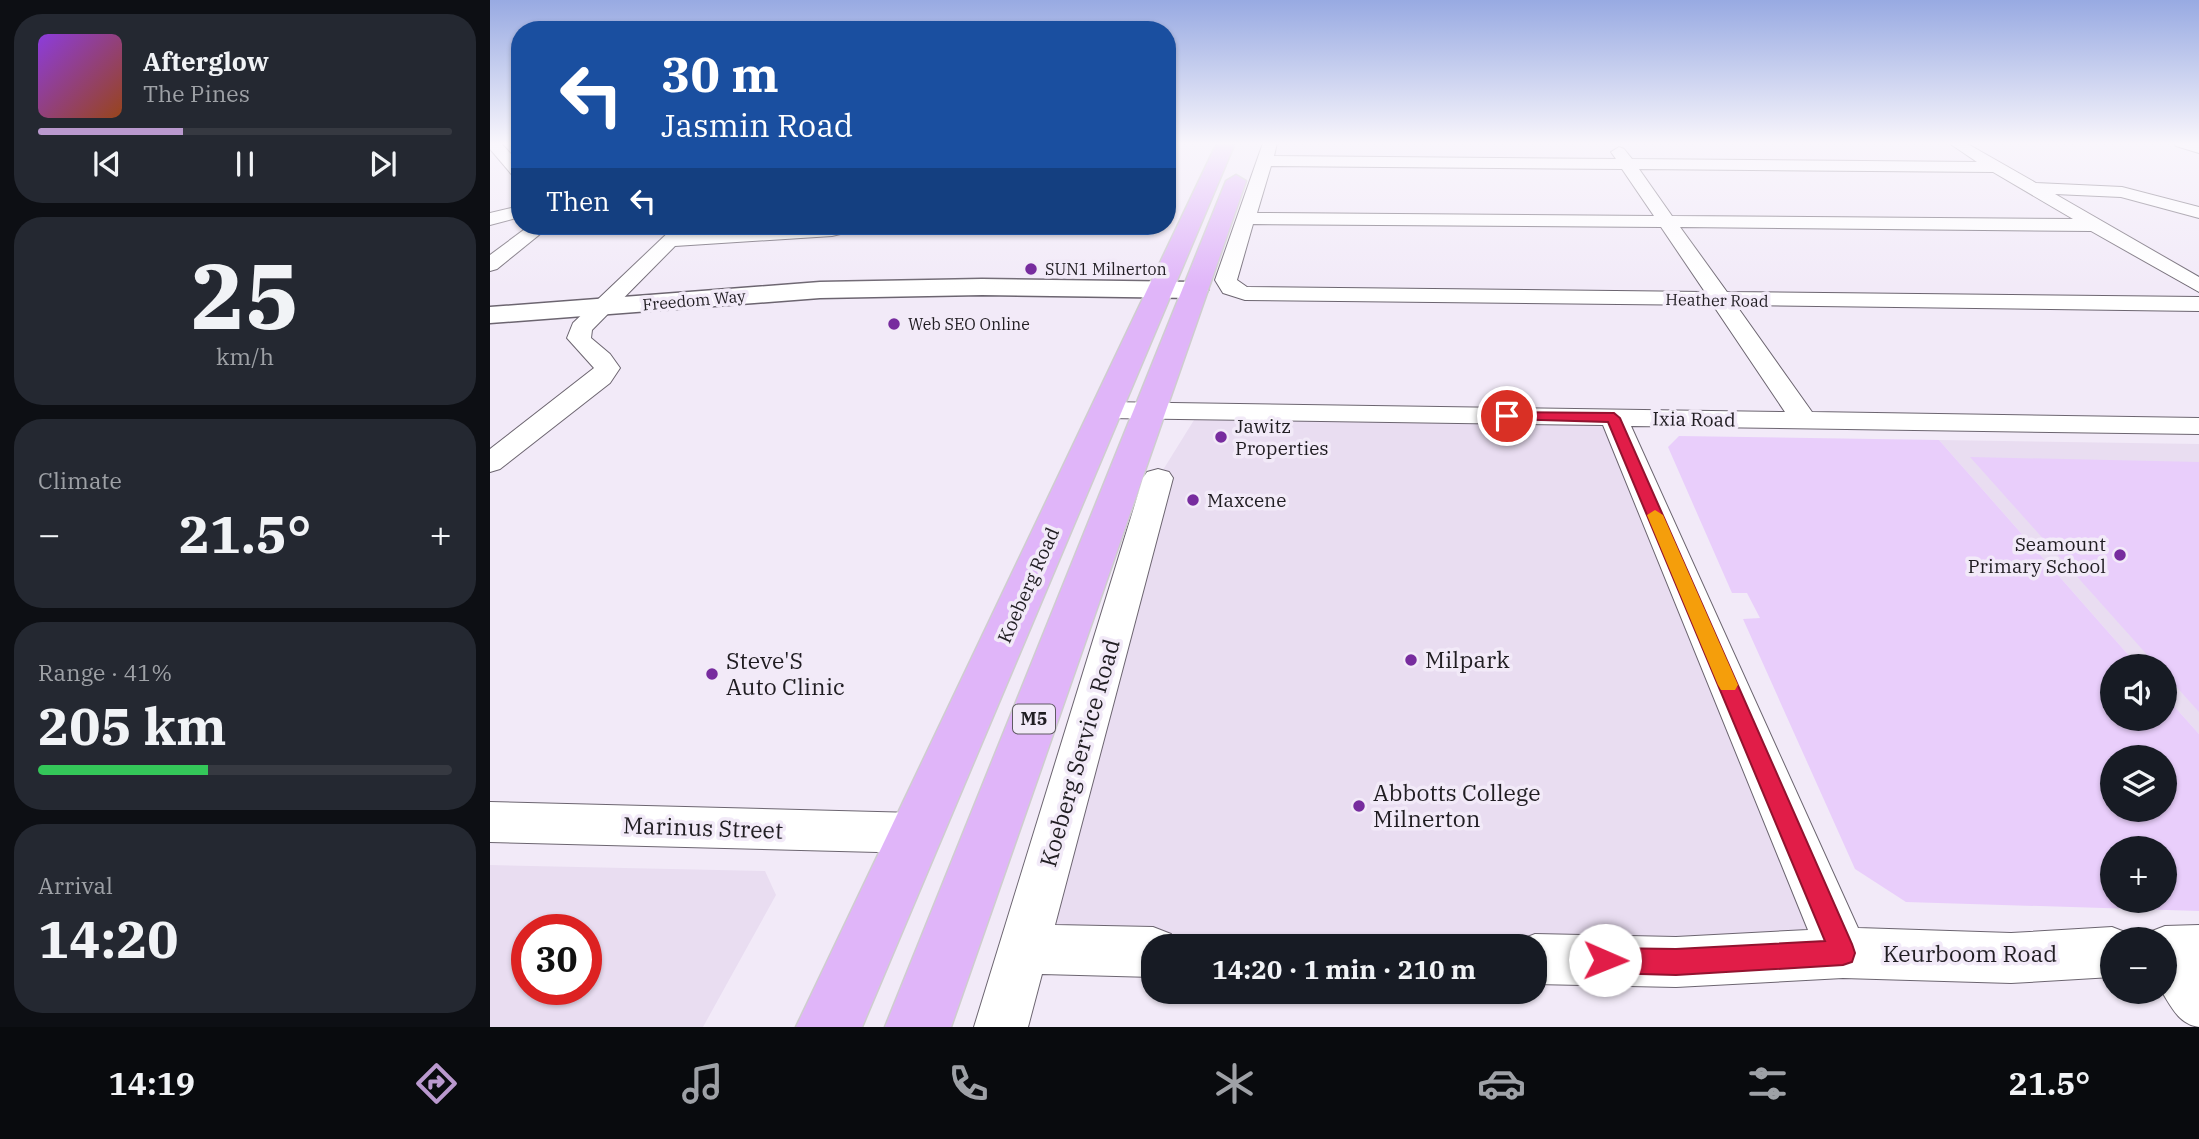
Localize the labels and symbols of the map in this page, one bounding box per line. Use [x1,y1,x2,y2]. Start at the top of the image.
place label: SUN1 Milnerton [1045,259,1167,279]
marker: SUN1 Milnerton [1023,261,1039,277]
street label: Freedom Way [642,285,747,314]
street label: Heather Road [1665,289,1769,311]
place label: Web SEO Online [908,314,1030,334]
marker: Web SEO Online [886,316,902,332]
pin [1477,386,1537,446]
street label: Ixia Road [1652,406,1736,432]
place label: Jawitz Properties [1235,414,1329,460]
marker: Jawitz Properties [1213,429,1229,445]
place label: Maxcene [1207,488,1286,512]
marker: Maxcene [1185,492,1201,508]
street label: Koeberg Road [992,523,1064,647]
place label: Seamount Primary School [1968,532,2106,578]
marker: Seamount Primary School [2112,547,2128,563]
street label: Koeberg Service Road [1032,635,1126,870]
place label: Milpark [1425,644,1510,674]
place label: Steve'S Auto Clinic [726,645,845,701]
marker: Milpark [1403,652,1419,668]
marker: Steve'S Auto Clinic [704,666,720,682]
road number: M5 [1013,704,1055,734]
place label: Abbotts College Milnerton [1373,777,1541,833]
marker: Abbotts College Milnerton [1351,798,1367,814]
street label: Marinus Street [622,809,784,845]
speed limit sign: 30 [511,914,602,1005]
position arrow [1568,923,1642,997]
street label: Keurboom Road [1883,938,2057,968]

